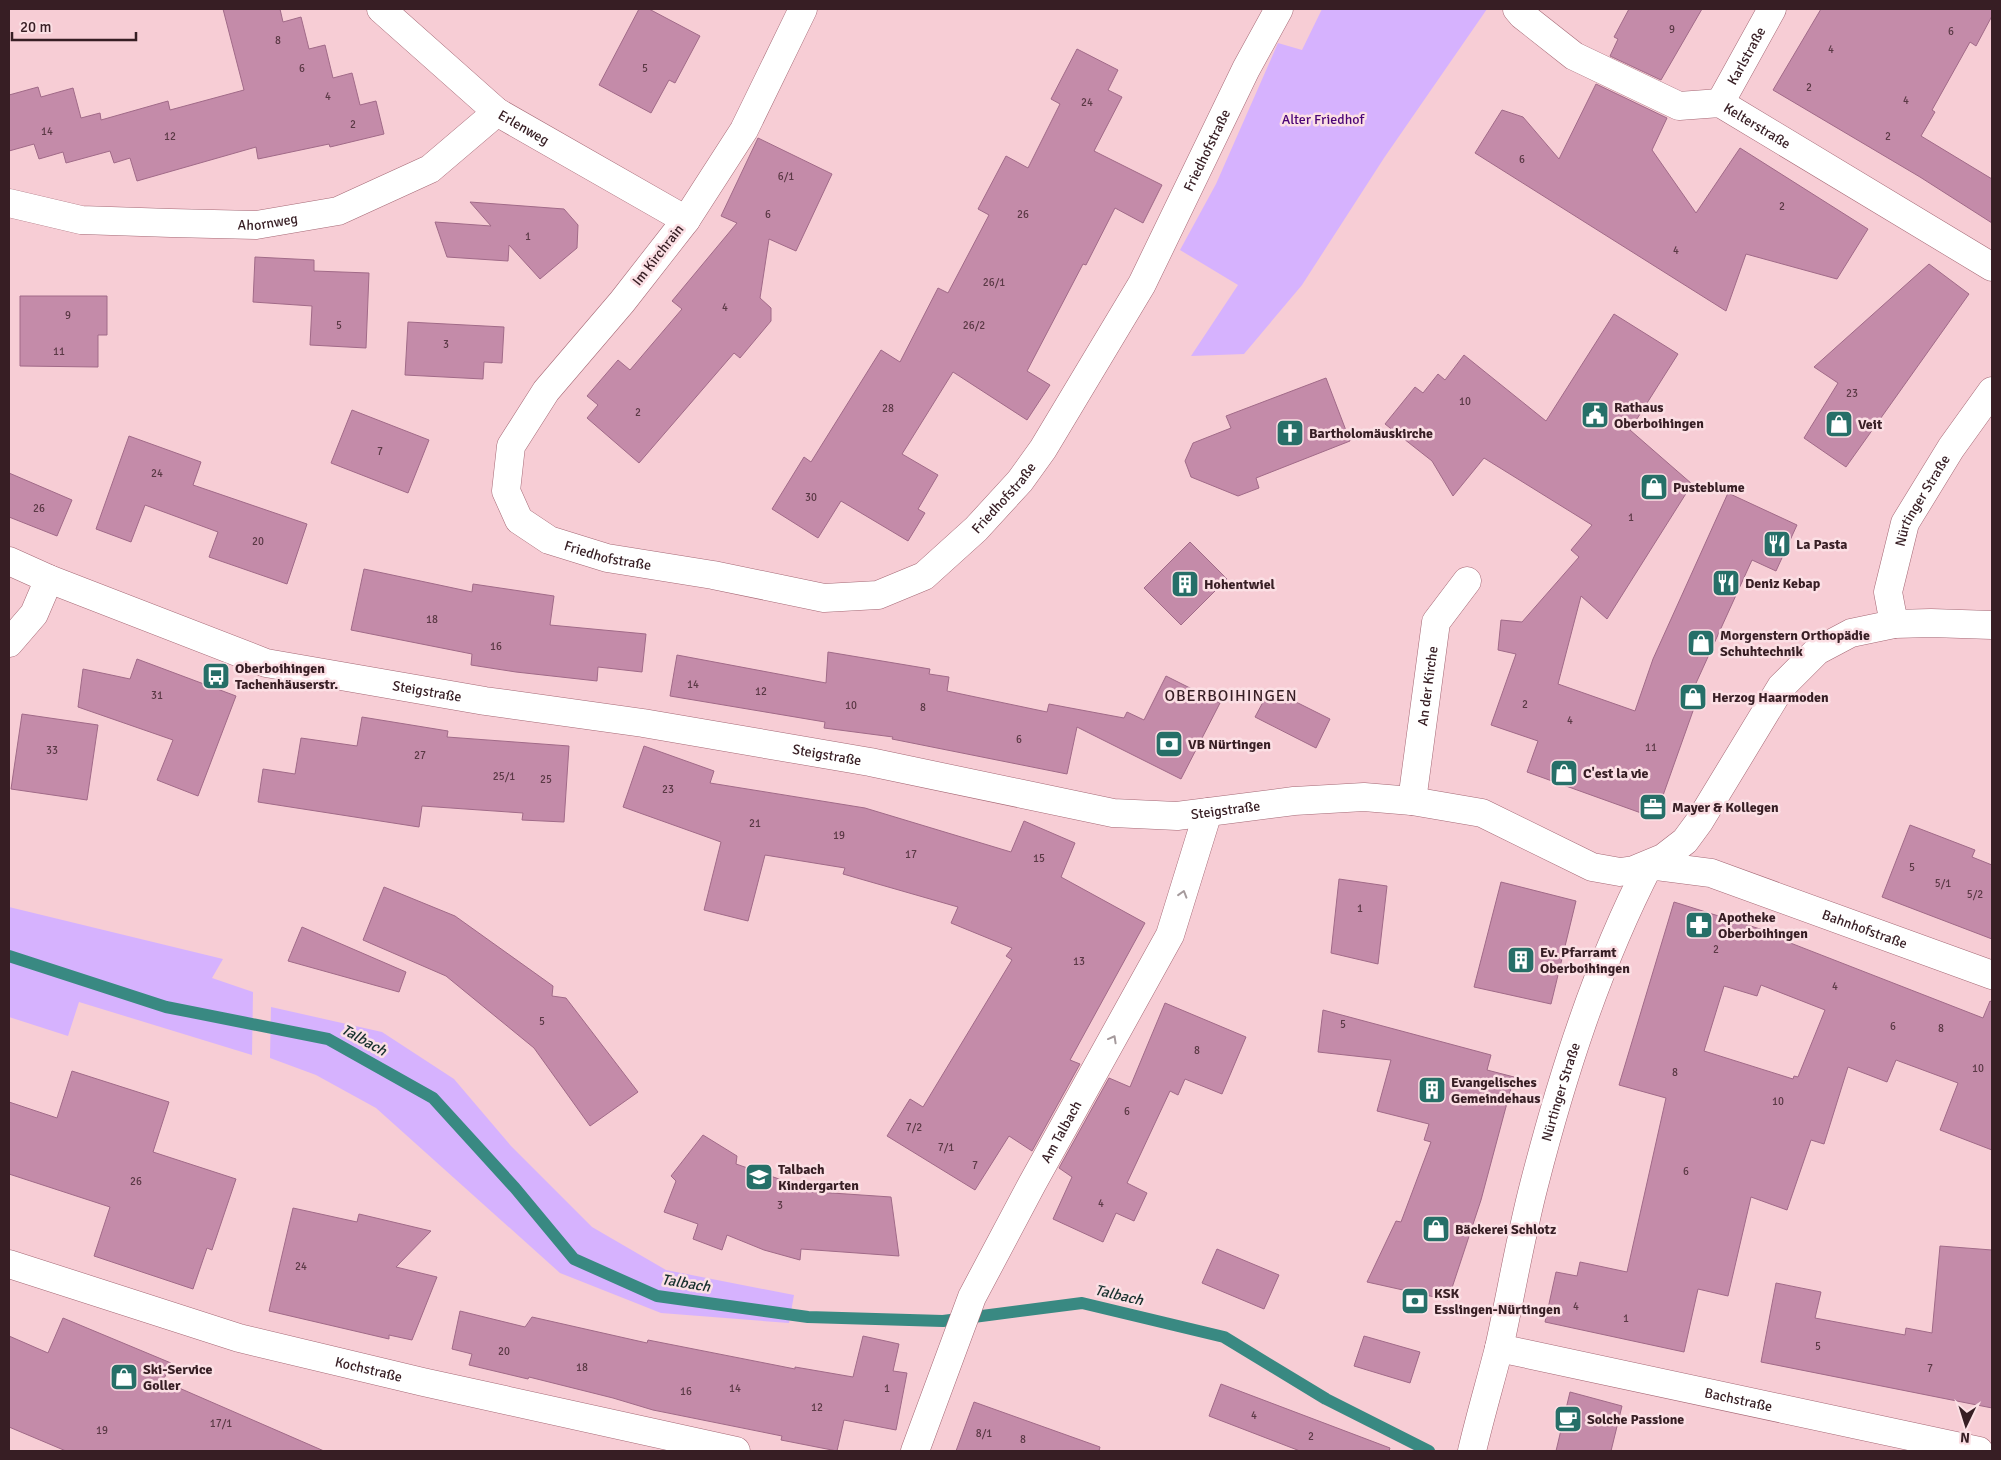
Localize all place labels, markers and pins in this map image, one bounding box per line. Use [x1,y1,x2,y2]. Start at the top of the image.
place label: Rathaus Oberboihingen [1614,399,1704,432]
public building icon: Rathaus Oberboihingen [1580,400,1610,430]
shop icon: Veit [1824,409,1854,439]
place label: Veit [1858,416,1883,433]
church icon: Bartholomäuskirche [1275,418,1305,448]
place label: Bartholomäuskirche [1309,425,1433,442]
shop icon: Pusteblume [1639,472,1669,502]
place label: Pusteblume [1673,479,1745,496]
restaurant icon: La Pasta [1762,529,1792,559]
place label: La Pasta [1796,536,1847,553]
restaurant icon: Deniz Kebap [1711,568,1741,598]
building icon: Hohentwiel [1170,569,1200,599]
place label: Deniz Kebap [1745,575,1821,592]
place label: Hohentwiel [1204,576,1276,593]
place label: Morgenstern Orthopädie Schuhtechnik [1720,627,1870,660]
shop icon: Morgenstern Orthopädie Schuhtechnik [1686,628,1716,658]
place label: Oberboihingen Tachenhäuserstr. [235,660,338,693]
bus stop icon: Oberboihingen Tachenhäuserstr. [201,661,231,691]
shop icon: Herzog Haarmoden [1678,682,1708,712]
place label: Herzog Haarmoden [1712,689,1829,706]
bank icon: VB Nürtingen [1154,729,1184,759]
place label: VB Nürtingen [1188,736,1271,753]
shop icon: C'est la vie [1549,758,1579,788]
place label: C'est la vie [1583,765,1648,782]
office icon: Mayer & Kollegen [1638,792,1668,822]
place label: Mayer & Kollegen [1672,799,1779,816]
place label: Apotheke Oberboihingen [1718,909,1808,942]
pharmacy icon: Apotheke Oberboihingen [1684,910,1714,940]
place label: Ev. Pfarramt Oberboihingen [1540,944,1630,977]
building icon: Ev. Pfarramt Oberboihingen [1506,945,1536,975]
place label: Evangelisches Gemeindehaus [1451,1074,1540,1107]
building icon: Evangelisches Gemeindehaus [1417,1075,1447,1105]
place label: Talbach Kindergarten [778,1161,859,1194]
school or university icon: Talbach Kindergarten [744,1162,774,1192]
shop icon: Bäckerei Schlotz [1421,1214,1451,1244]
place label: Bäckerei Schlotz [1455,1221,1556,1238]
place label: KSK Esslingen-Nürtingen [1434,1285,1561,1318]
bank icon: KSK Esslingen-Nürtingen [1400,1286,1430,1316]
place label: Ski-Service Goller [143,1361,212,1394]
shop icon: Ski-Service Goller [109,1362,139,1392]
cafe icon: Solche Passione [1553,1404,1583,1434]
place label: Solche Passione [1587,1411,1684,1428]

